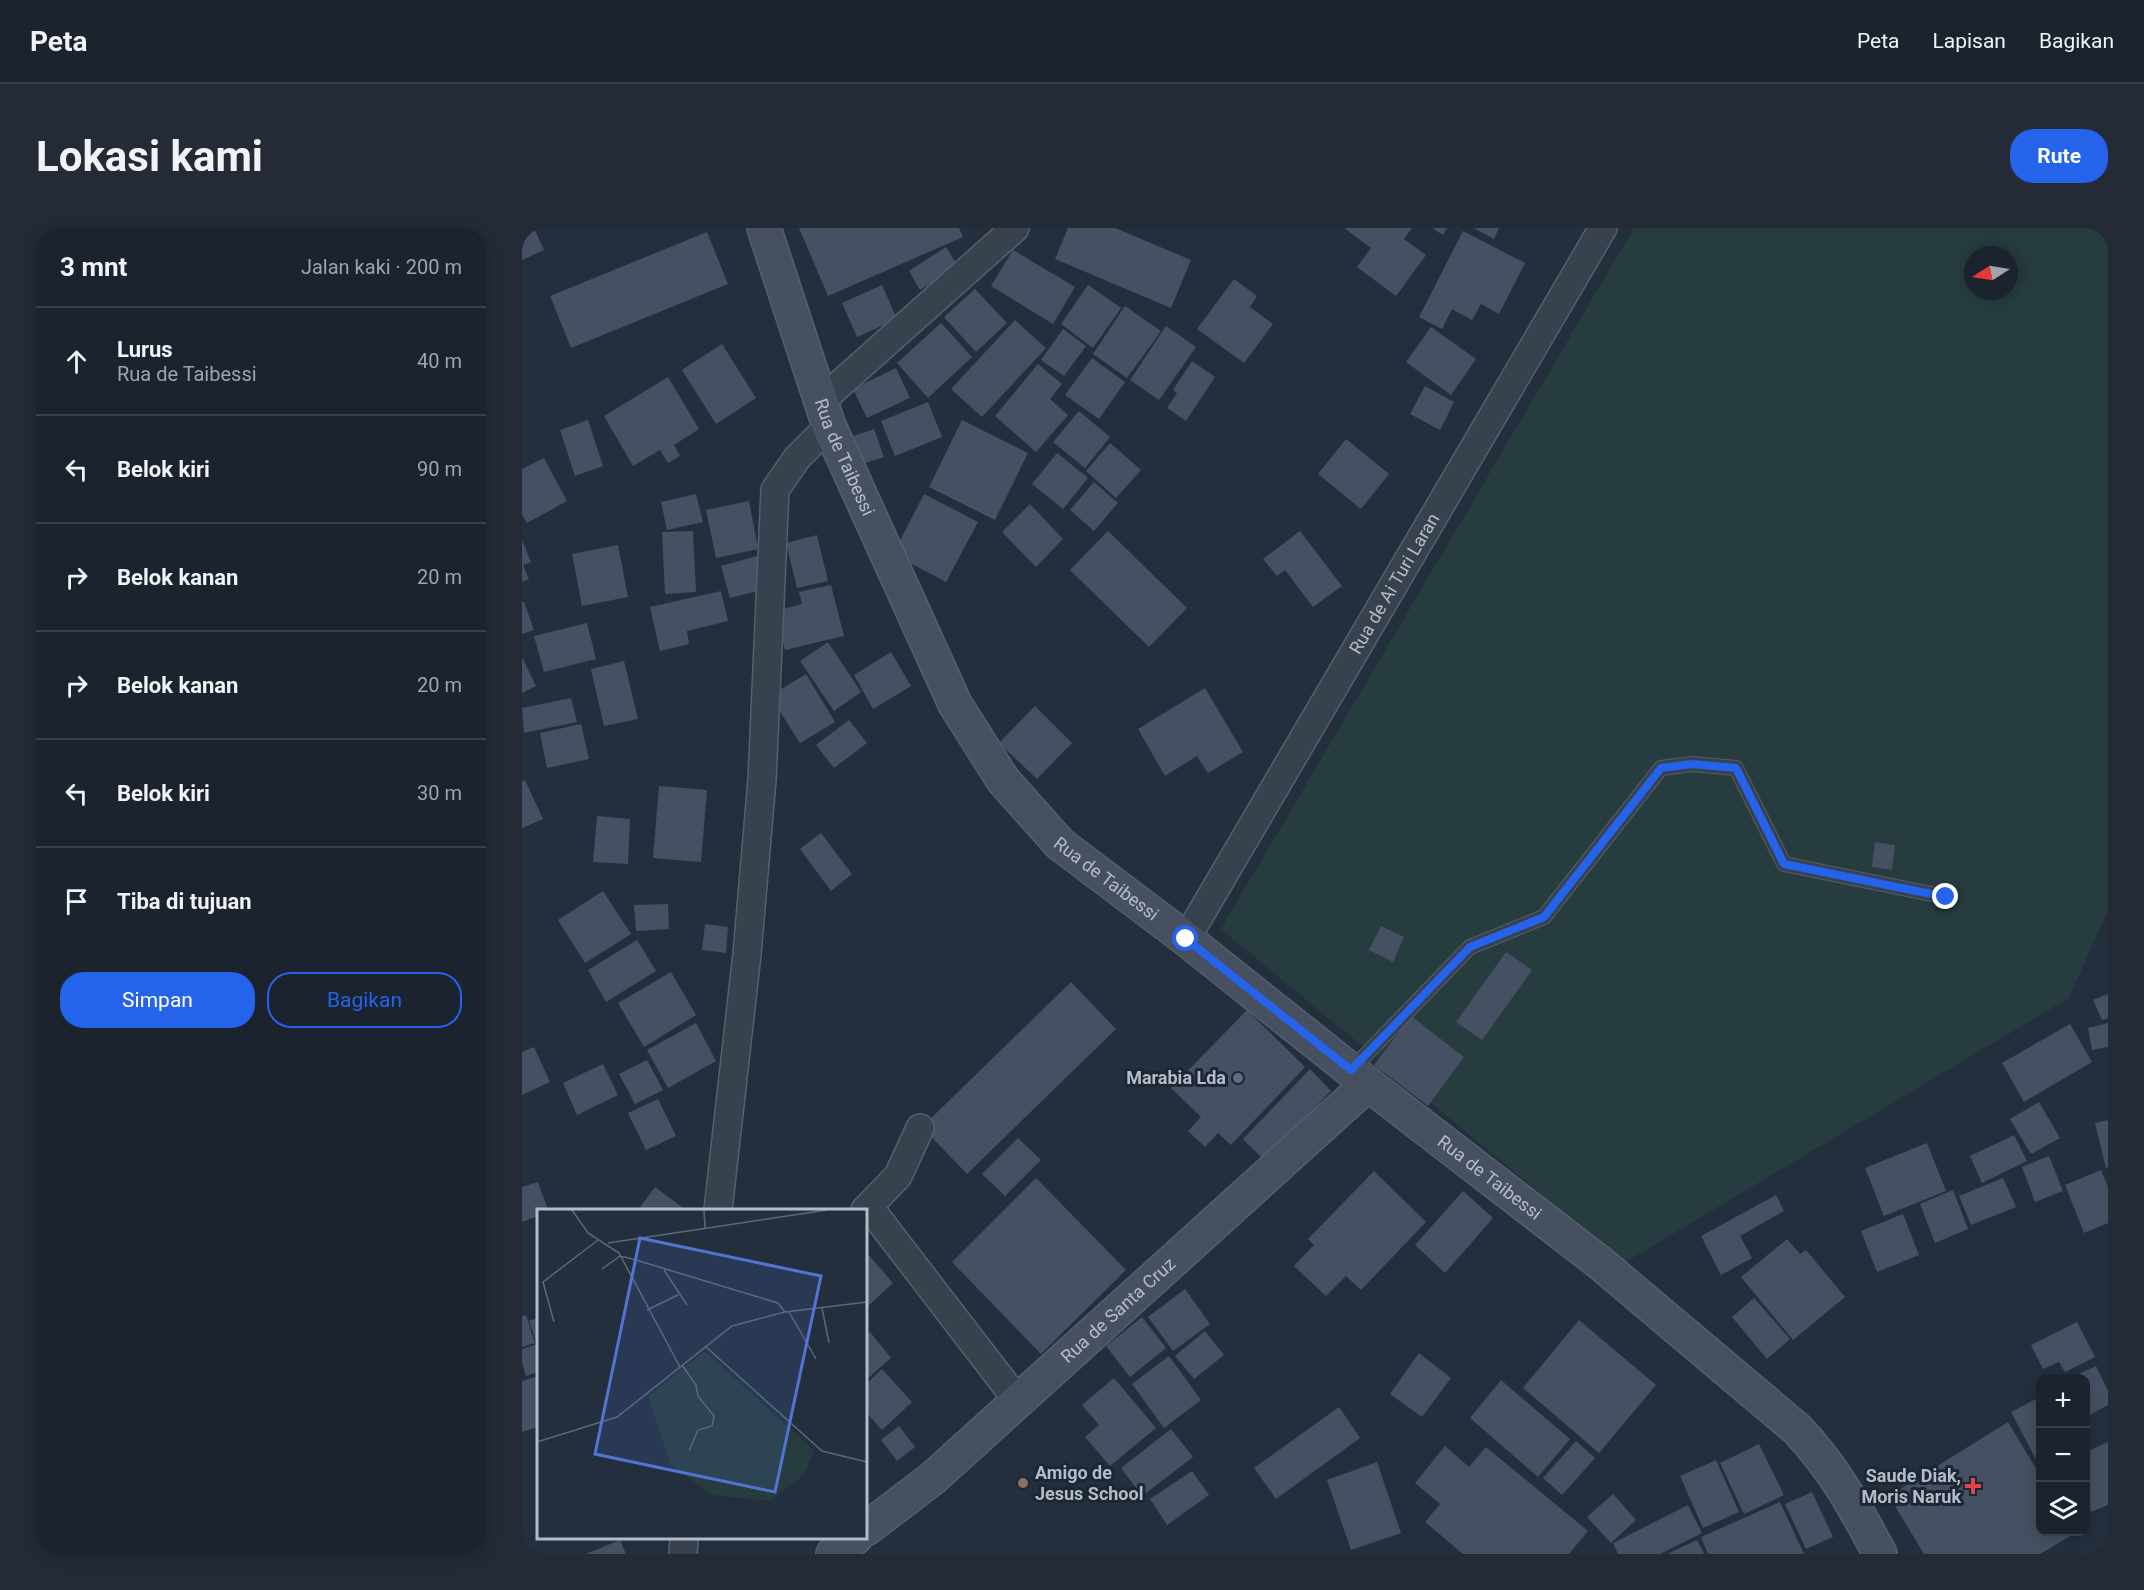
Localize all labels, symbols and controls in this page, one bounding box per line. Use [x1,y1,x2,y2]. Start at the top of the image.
text: Peta [30,25,87,58]
text: Peta [1857,29,1899,53]
text: Lapisan [1932,29,2006,53]
text: Bagikan [2039,29,2114,53]
button: Rute [2010,129,2108,183]
text: Lokasi kami [36,132,263,181]
north arrow [1964,246,2018,300]
text: 3 mnt [60,252,127,282]
text: Jalan kaki · 200 m [301,255,462,279]
text: Lurus [117,337,173,362]
icon: ahead [60,345,93,378]
text: 40 m [417,349,462,373]
text: Rua de Taibessi [117,362,257,386]
street label: Rua de Taibessi [811,396,879,519]
icon: left [60,453,93,486]
text: Belok kiri [117,457,210,482]
text: 90 m [417,457,462,481]
street label: Rua de Ai Turi Laran [1345,509,1443,657]
icon: right [60,561,93,594]
text: Belok kanan [117,565,238,590]
text: 20 m [417,565,462,589]
icon: right [60,669,93,702]
text: Belok kanan [117,673,238,698]
text: 20 m [417,673,462,697]
icon: left [60,777,93,810]
text: Belok kiri [117,781,210,806]
text: 30 m [417,781,462,805]
street label: Rua de Taibessi [1050,832,1163,925]
route end [1932,883,1958,909]
icon: arrive [60,885,93,918]
text: Tiba di tujuan [117,889,252,914]
route start [1172,925,1198,951]
button: Simpan [60,972,255,1028]
button: Bagikan [267,972,462,1028]
place label: Marabia Lda [1126,1067,1226,1088]
marker: Marabia Lda [1231,1071,1245,1085]
street label: Rua de Taibessi [1434,1130,1546,1224]
inset map [537,1209,867,1539]
street label: Rua de Santa Cruz [1056,1253,1179,1367]
map controls [2036,1374,2090,1536]
button: + [2036,1374,2090,1428]
button: − [2036,1428,2090,1482]
place label: Amigo de Jesus School [1035,1462,1143,1504]
place label: Saude Diak, Moris Naruk [1861,1465,1961,1507]
marker: Amigo de Jesus School [1016,1476,1030,1490]
marker: Saude Diak, Moris Naruk [1966,1479,1980,1493]
button: layers [2036,1482,2090,1536]

